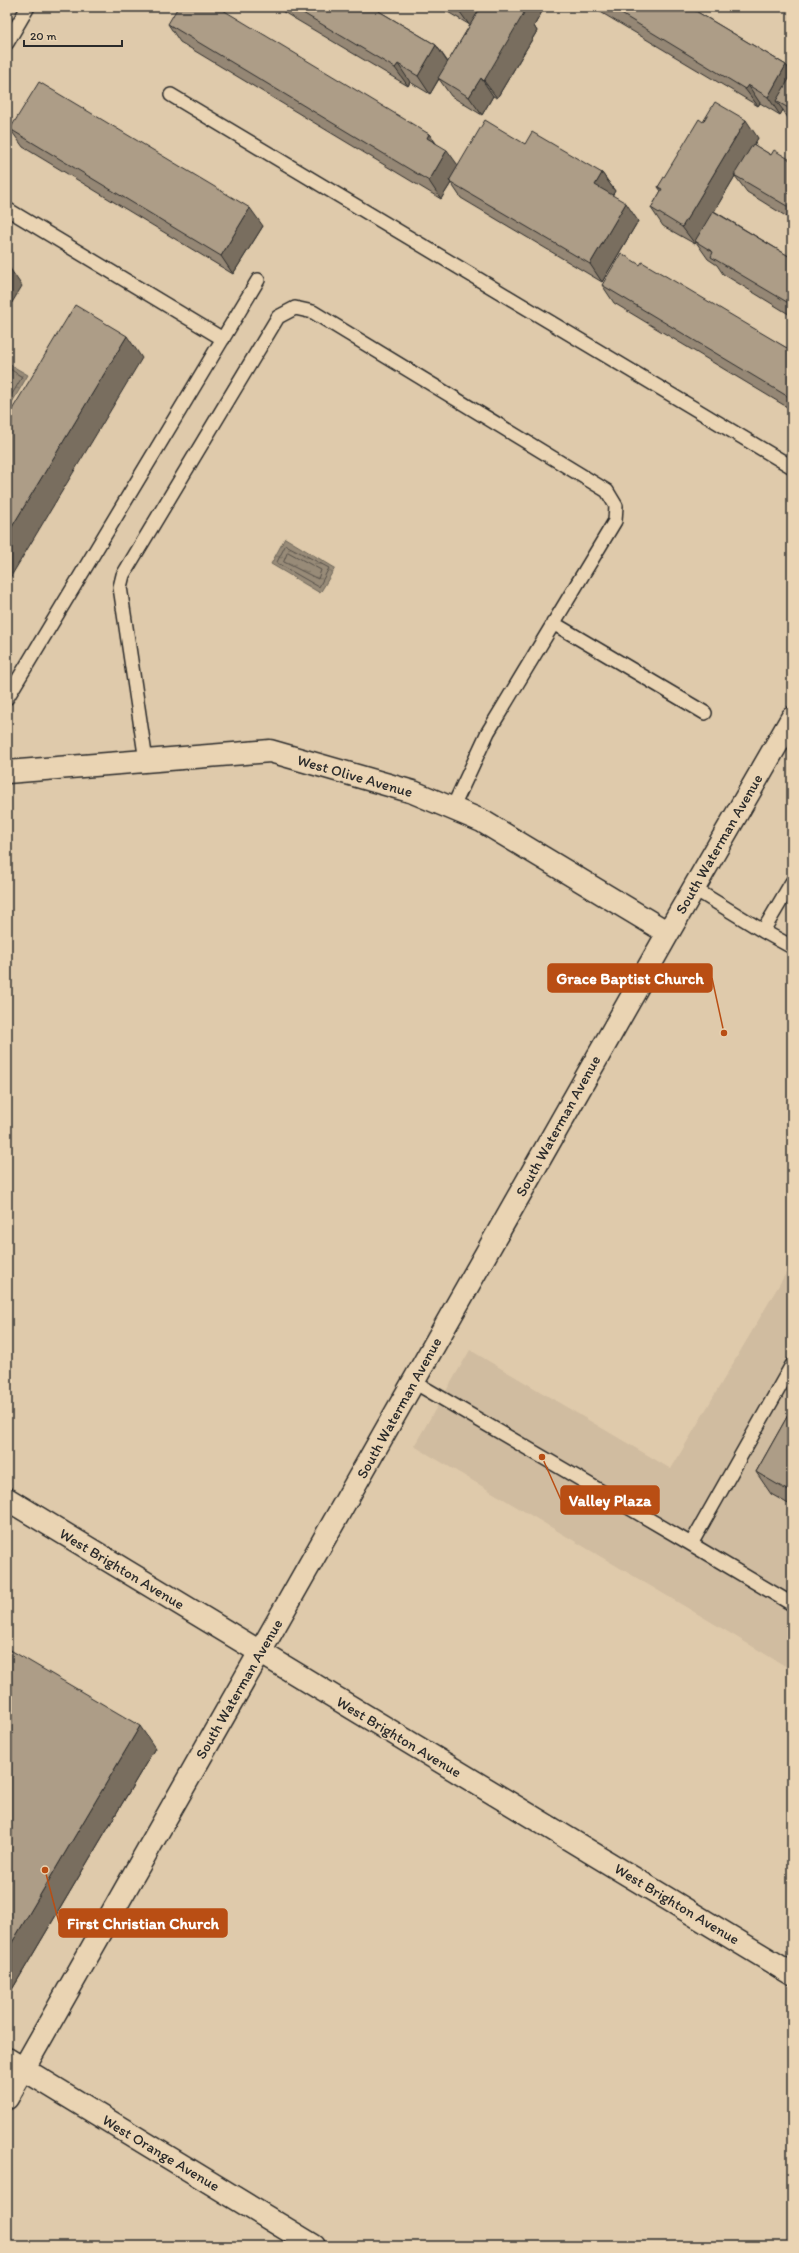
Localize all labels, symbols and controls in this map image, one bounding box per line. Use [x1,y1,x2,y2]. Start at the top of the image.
scale bar [24,22,122,48]
text: 20 m [30,29,57,43]
street label: West Olive Avenue [295,751,415,801]
street label: South Waterman Avenue [672,771,766,917]
callout: Grace Baptist Church [548,964,712,992]
text: Grace Baptist Church [556,969,704,989]
street label: South Waterman Avenue [512,1052,604,1200]
street label: South Waterman Avenue [353,1334,445,1482]
callout: Valley Plaza [561,1486,659,1514]
text: Valley Plaza [569,1491,652,1511]
street label: West Brighton Avenue [56,1525,188,1613]
street label: South Waterman Avenue [192,1616,286,1762]
street label: West Brighton Avenue [333,1693,465,1781]
street label: West Brighton Avenue [611,1860,743,1948]
callout: First Christian Church [59,1909,227,1937]
text: First Christian Church [67,1914,219,1933]
street label: West Orange Avenue [99,2111,223,2195]

